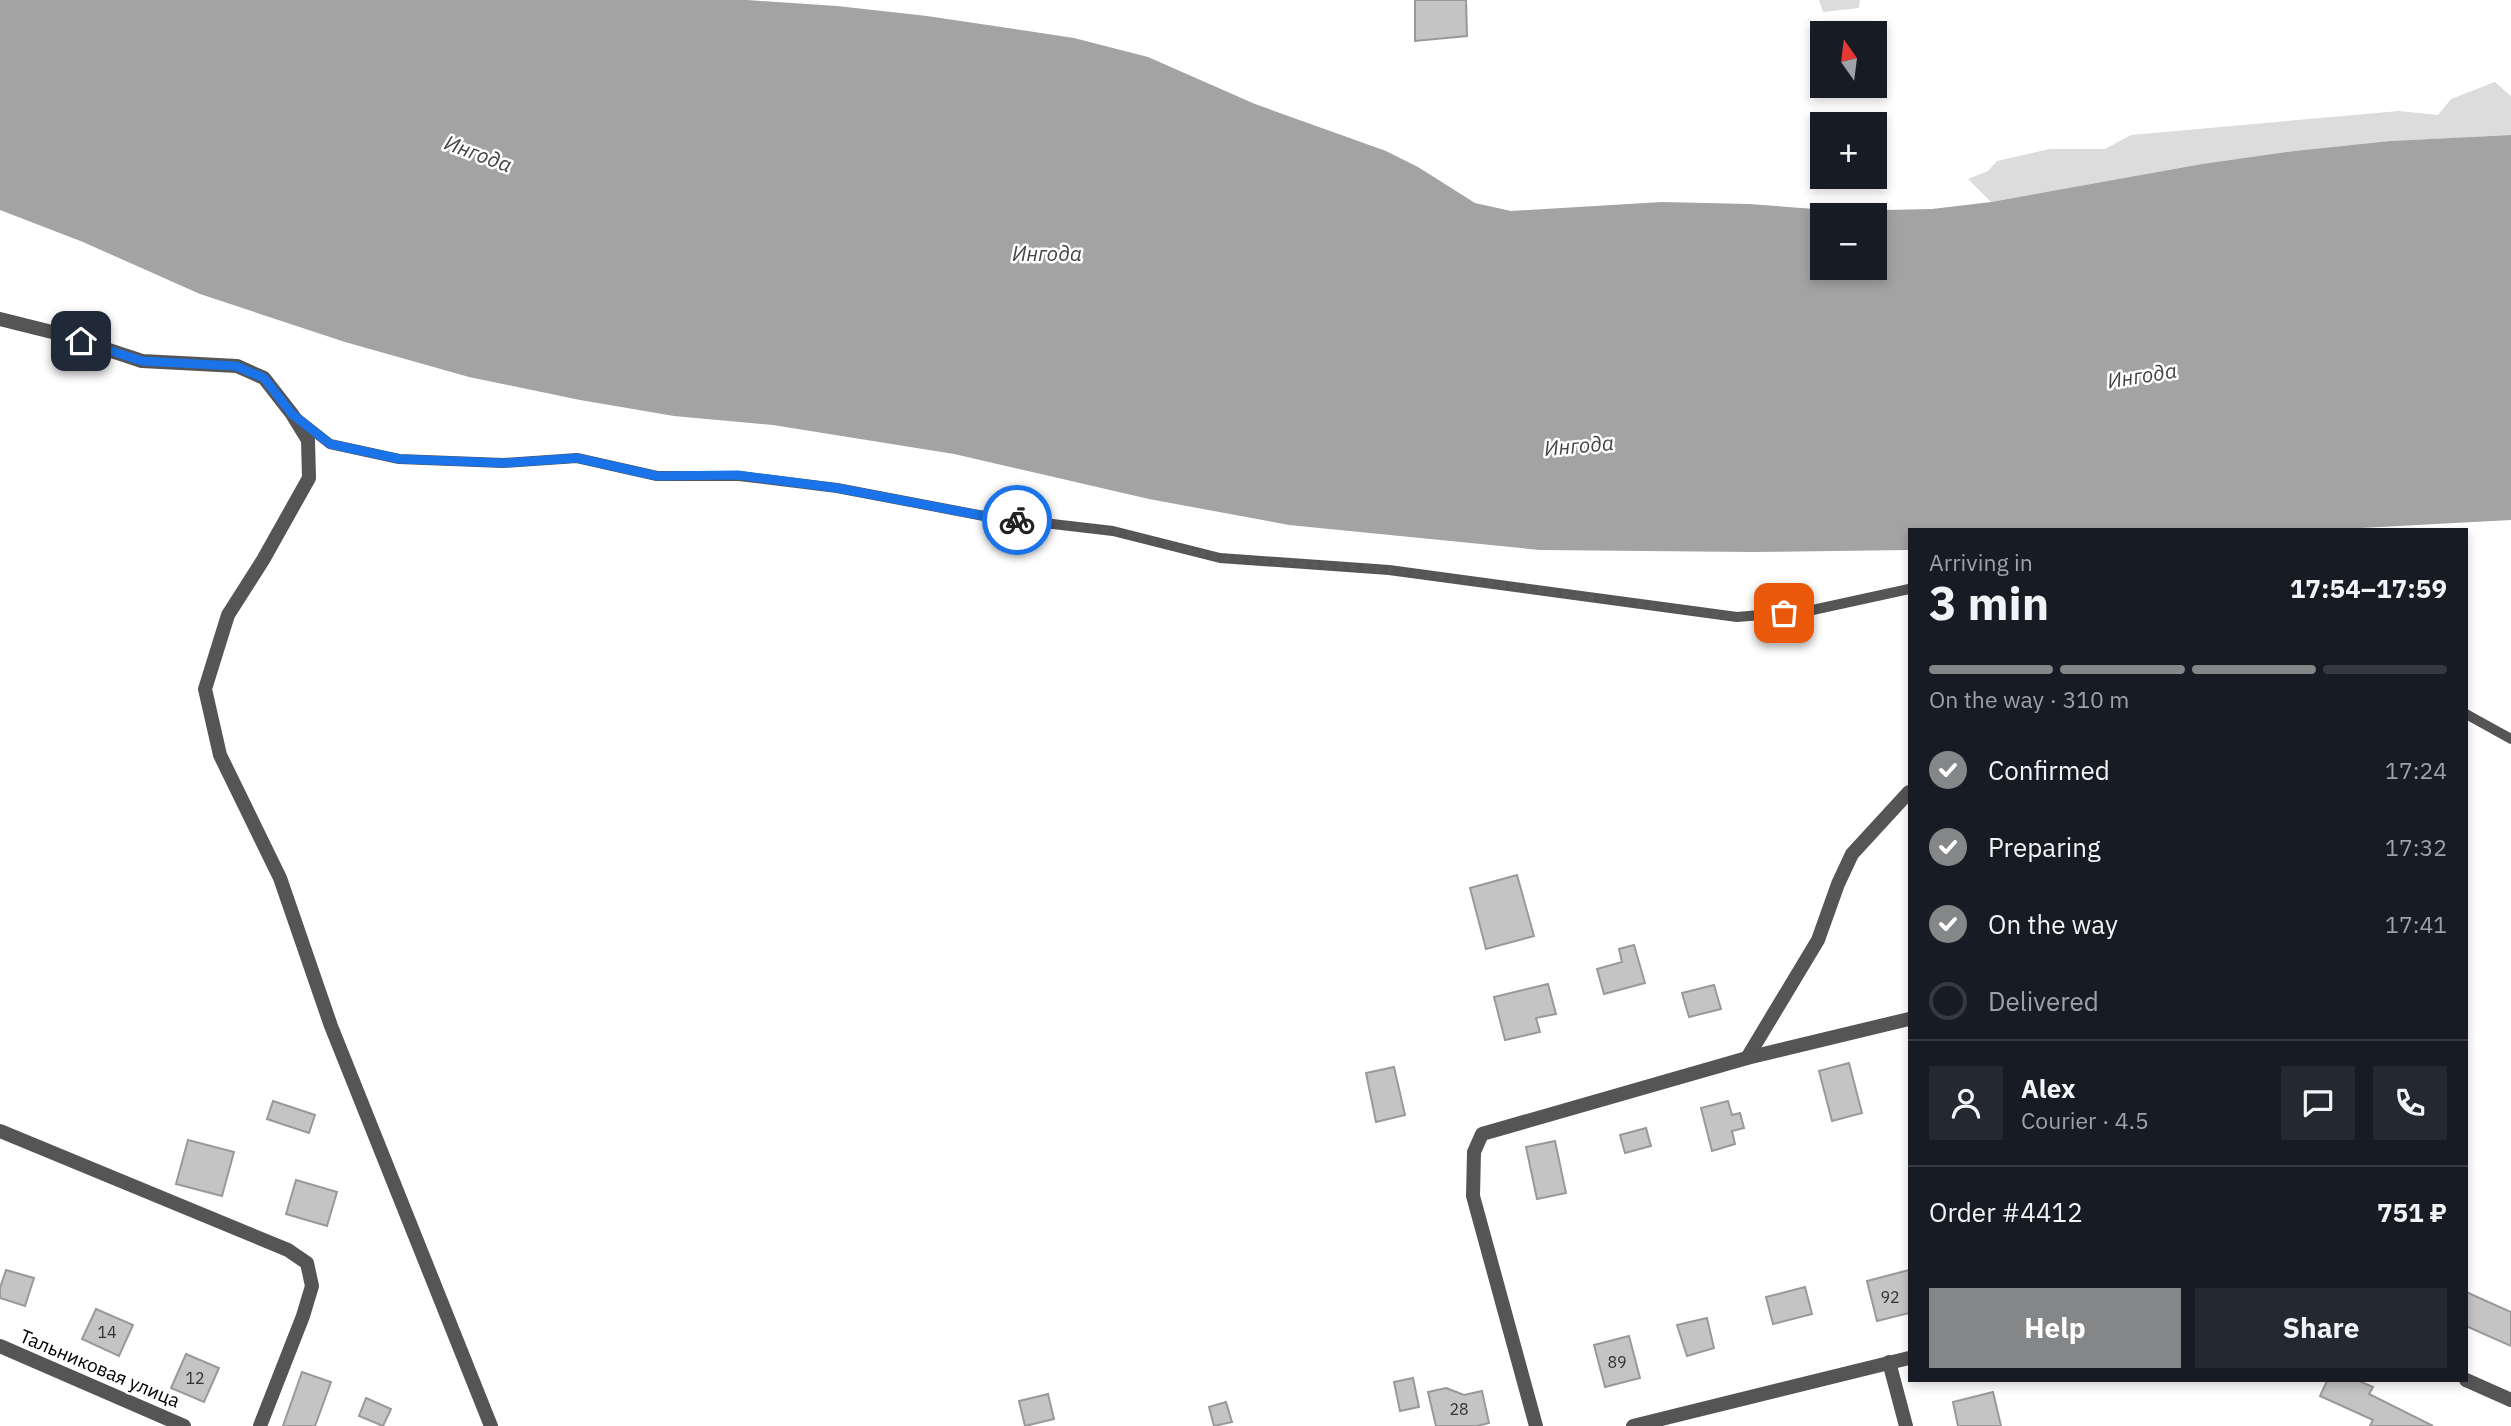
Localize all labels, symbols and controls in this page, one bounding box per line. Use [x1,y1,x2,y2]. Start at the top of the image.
north arrow [1810,21,1886,98]
map controls [1810,21,1887,280]
button: + [1810,112,1887,189]
water label: Ингода [441,128,516,178]
button: − [1810,203,1887,280]
water label: Ингода [1012,239,1082,267]
pin [51,311,111,371]
icon: home [62,322,100,360]
water label: Ингода [2105,356,2179,394]
water label: Ингода [1543,428,1615,462]
courier [982,485,1052,555]
icon: bike [998,501,1036,539]
text: Arriving in [1929,547,2033,577]
text: 17:54–17:59 [2290,571,2447,605]
text: 3 min [1929,573,2049,633]
pin [1754,583,1814,643]
icon: bag [1765,594,1803,632]
text: On the way · 310 m [1929,684,2129,714]
icon: check [1929,751,1967,789]
text: Confirmed [1988,753,2110,787]
text: 17:24 [2385,755,2447,785]
icon: check [1929,828,1967,866]
text: Preparing [1988,830,2101,864]
text: 17:32 [2385,832,2447,862]
icon: check [1929,905,1967,943]
text: On the way [1988,907,2118,941]
text: 17:41 [2385,909,2447,939]
text: Delivered [1988,984,2099,1018]
button: person [1929,1066,2003,1140]
button: chat [2281,1066,2355,1140]
button: phone [2373,1066,2447,1140]
text: Alex [2021,1071,2075,1105]
text: Courier · 4.5 [2021,1105,2149,1135]
text: Order #4412 [1929,1195,2083,1229]
text: 751 ₽ [2377,1195,2447,1229]
house number: 92 [1880,1287,1900,1307]
button: Help [1929,1288,2181,1368]
button: Share [2195,1288,2447,1368]
house number: 14 [97,1322,117,1342]
street label: Тальниковая улица [16,1323,184,1413]
house number: 89 [1607,1352,1627,1372]
house number: 12 [185,1368,205,1388]
house number: 28 [1449,1399,1469,1419]

